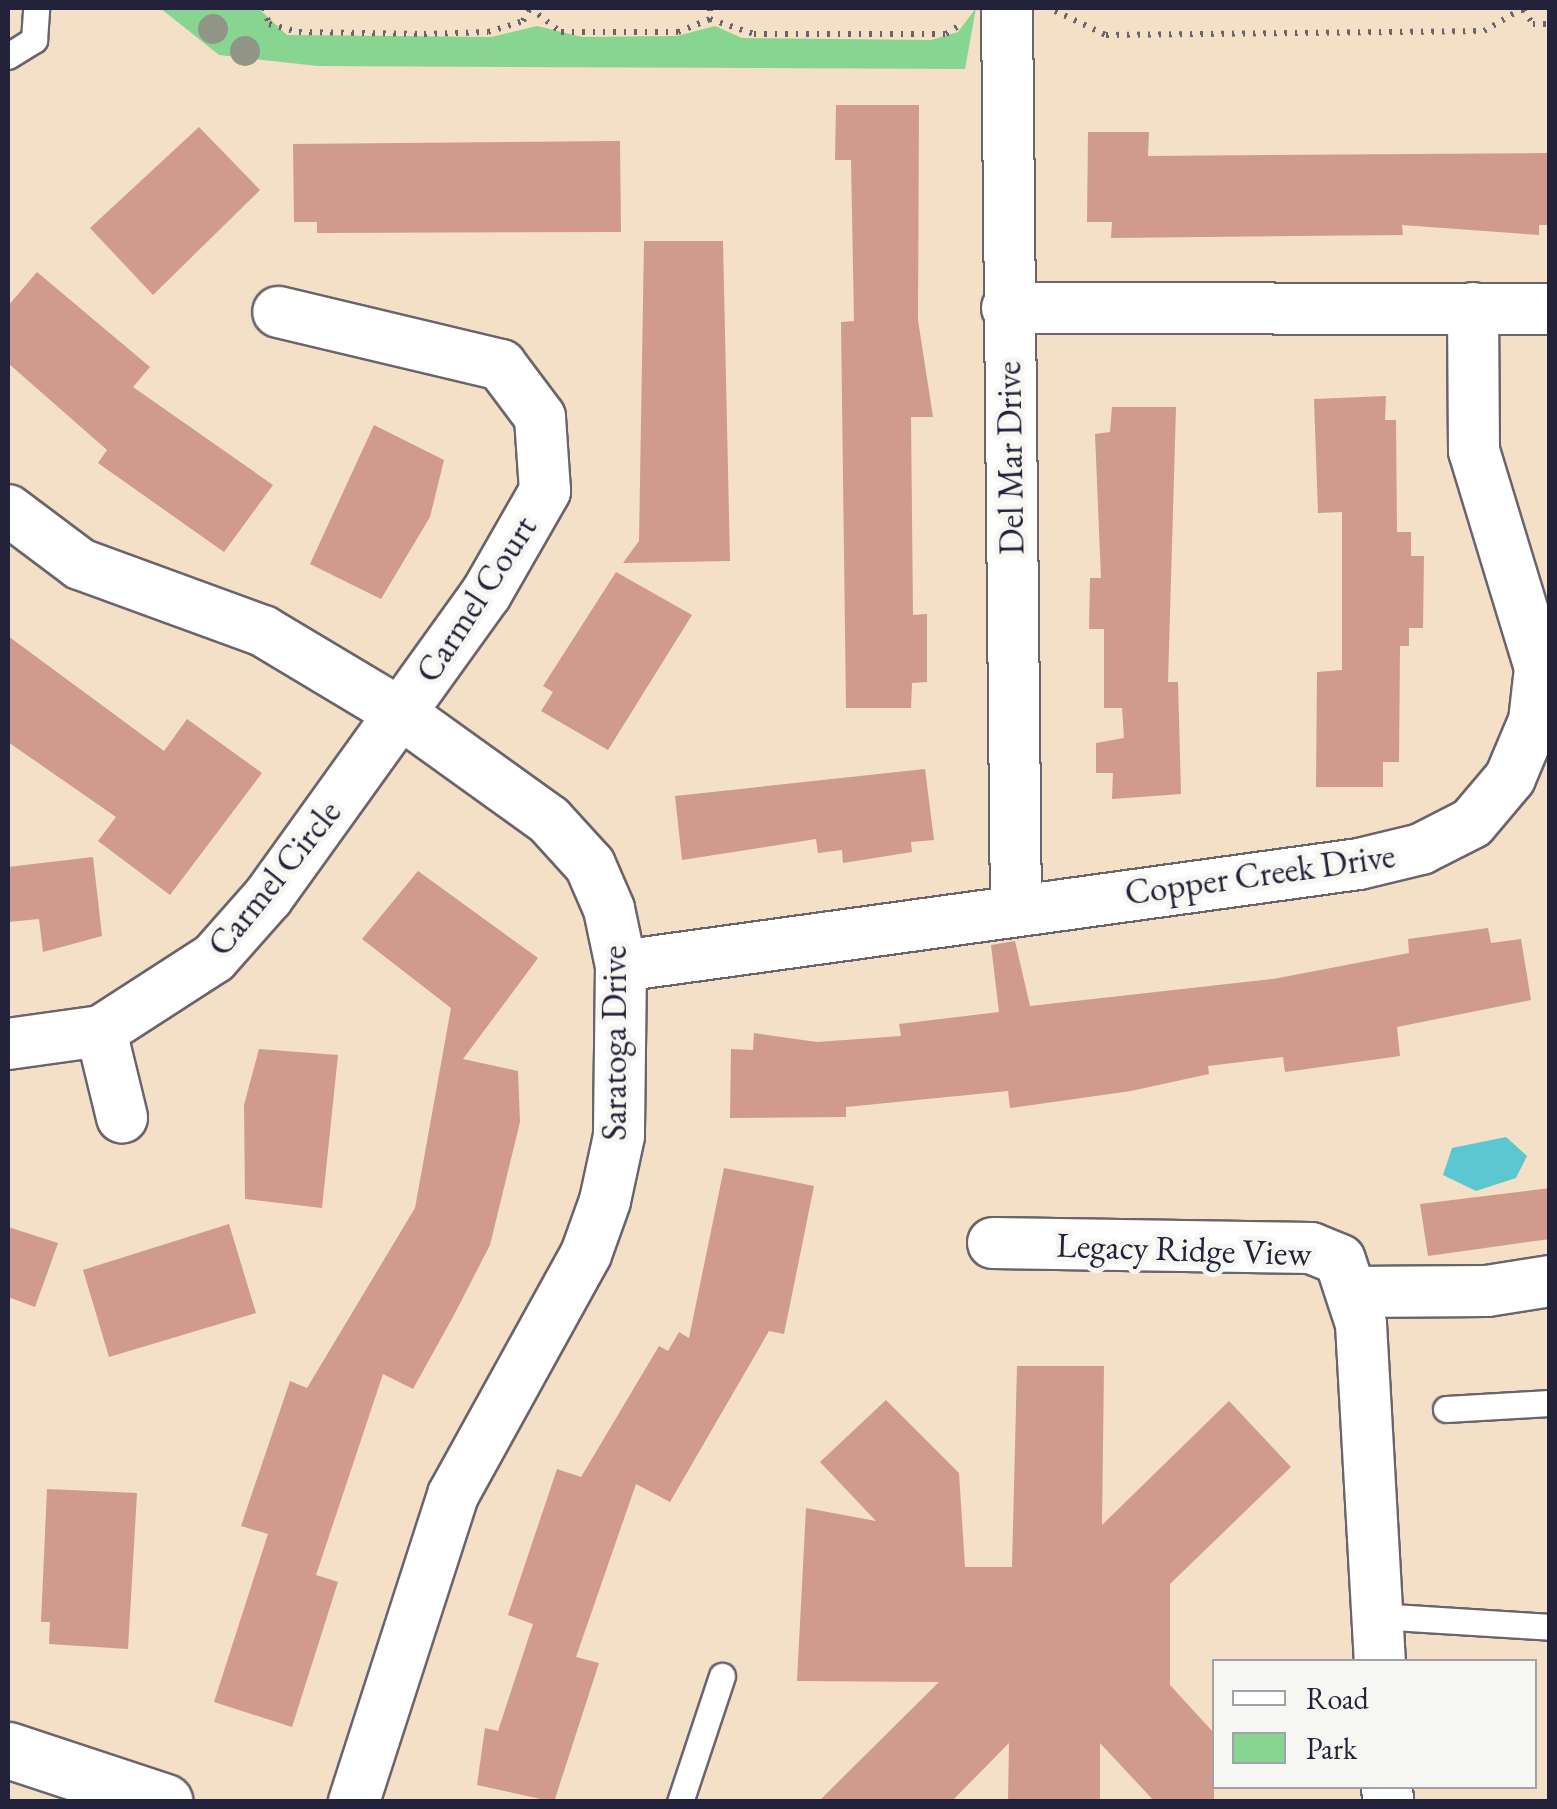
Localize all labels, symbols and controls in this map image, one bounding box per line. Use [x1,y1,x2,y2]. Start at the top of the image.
street label: Del Mar Drive [987,361,1033,555]
street label: Carmel Court [407,508,545,690]
street label: Carmel Circle [198,792,350,964]
street label: Copper Creek Drive [1122,834,1398,914]
street label: Saratoga Drive [593,945,635,1141]
street label: Legacy Ridge View [1056,1224,1312,1274]
legend [1212,1659,1537,1789]
text: Road [1306,1679,1369,1718]
text: Park [1306,1729,1357,1768]

